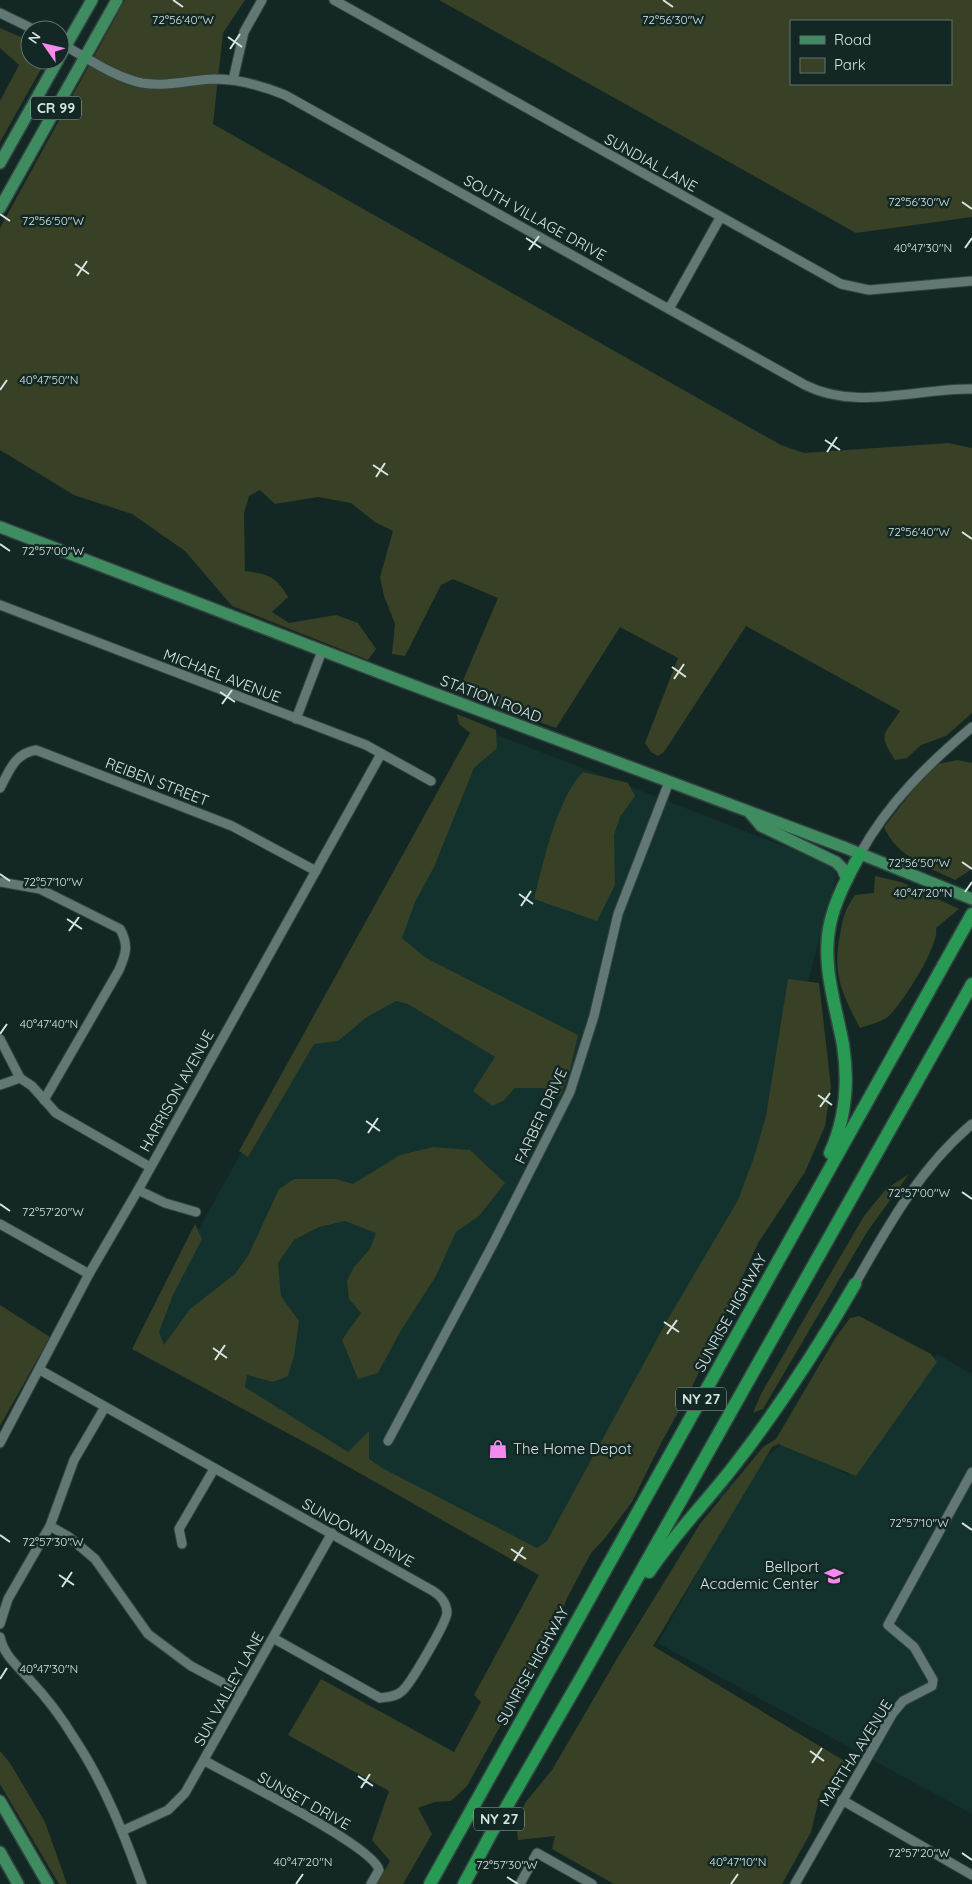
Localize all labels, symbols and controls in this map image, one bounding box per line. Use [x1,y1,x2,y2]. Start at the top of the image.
text: 72°56'40"W [152,12,214,27]
text: 72°56'30"W [642,12,704,27]
north arrow [20,20,70,70]
legend [790,20,952,85]
text: N [24,28,45,47]
text: Road [834,30,871,49]
text: Park [834,55,866,74]
road number: CR 99 [31,96,81,120]
street label: SUNDIAL LANE [601,129,701,196]
street label: SOUTH VILLAGE DRIVE [461,170,610,265]
text: 72°56'30"W [888,194,950,209]
text: 72°56'50"W [22,213,84,228]
text: 40°47'30"N [894,240,952,255]
text: 40°47'50"N [20,372,78,387]
text: 72°56'40"W [888,524,950,539]
text: 72°57'00"W [22,543,85,558]
street label: MICHAEL AVENUE [161,644,283,707]
street label: STATION ROAD [438,671,545,727]
street label: REIBEN STREET [103,753,212,810]
text: 72°56'50"W [888,855,950,870]
text: 72°57'10"W [23,874,83,889]
text: 40°47'20"N [893,885,953,900]
text: 40°47'40"N [20,1016,78,1031]
street label: HARRISON AVENUE [135,1027,218,1155]
street label: FARBER DRIVE [510,1065,571,1167]
text: 72°57'00"W [888,1185,951,1200]
text: 72°57'20"W [22,1204,84,1219]
street label: SUNRISE HIGHWAY [690,1250,771,1375]
road number: NY 27 [676,1388,726,1410]
shop icon: The Home Depot [487,1438,509,1460]
place label: The Home Depot [513,1439,632,1458]
street label: SUNDOWN DRIVE [299,1494,417,1571]
text: 72°57'10"W [889,1515,949,1530]
text: 72°57'30"W [22,1534,84,1549]
place label: Bellport Academic Center [700,1557,819,1593]
school or university icon: Bellport Academic Center [823,1565,845,1587]
street label: SUNRISE HIGHWAY [492,1603,573,1728]
street label: SUN VALLEY LANE [189,1628,268,1749]
text: 40°47'30"N [20,1661,78,1676]
street label: MARTHA AVENUE [815,1696,896,1810]
street label: SUNSET DRIVE [254,1767,354,1834]
road number: NY 27 [474,1808,524,1830]
text: 72°57'20"W [888,1845,950,1860]
text: 40°47'20"N [273,1854,333,1869]
text: 40°47'10"N [710,1854,766,1869]
text: 72°57'30"W [476,1857,538,1872]

